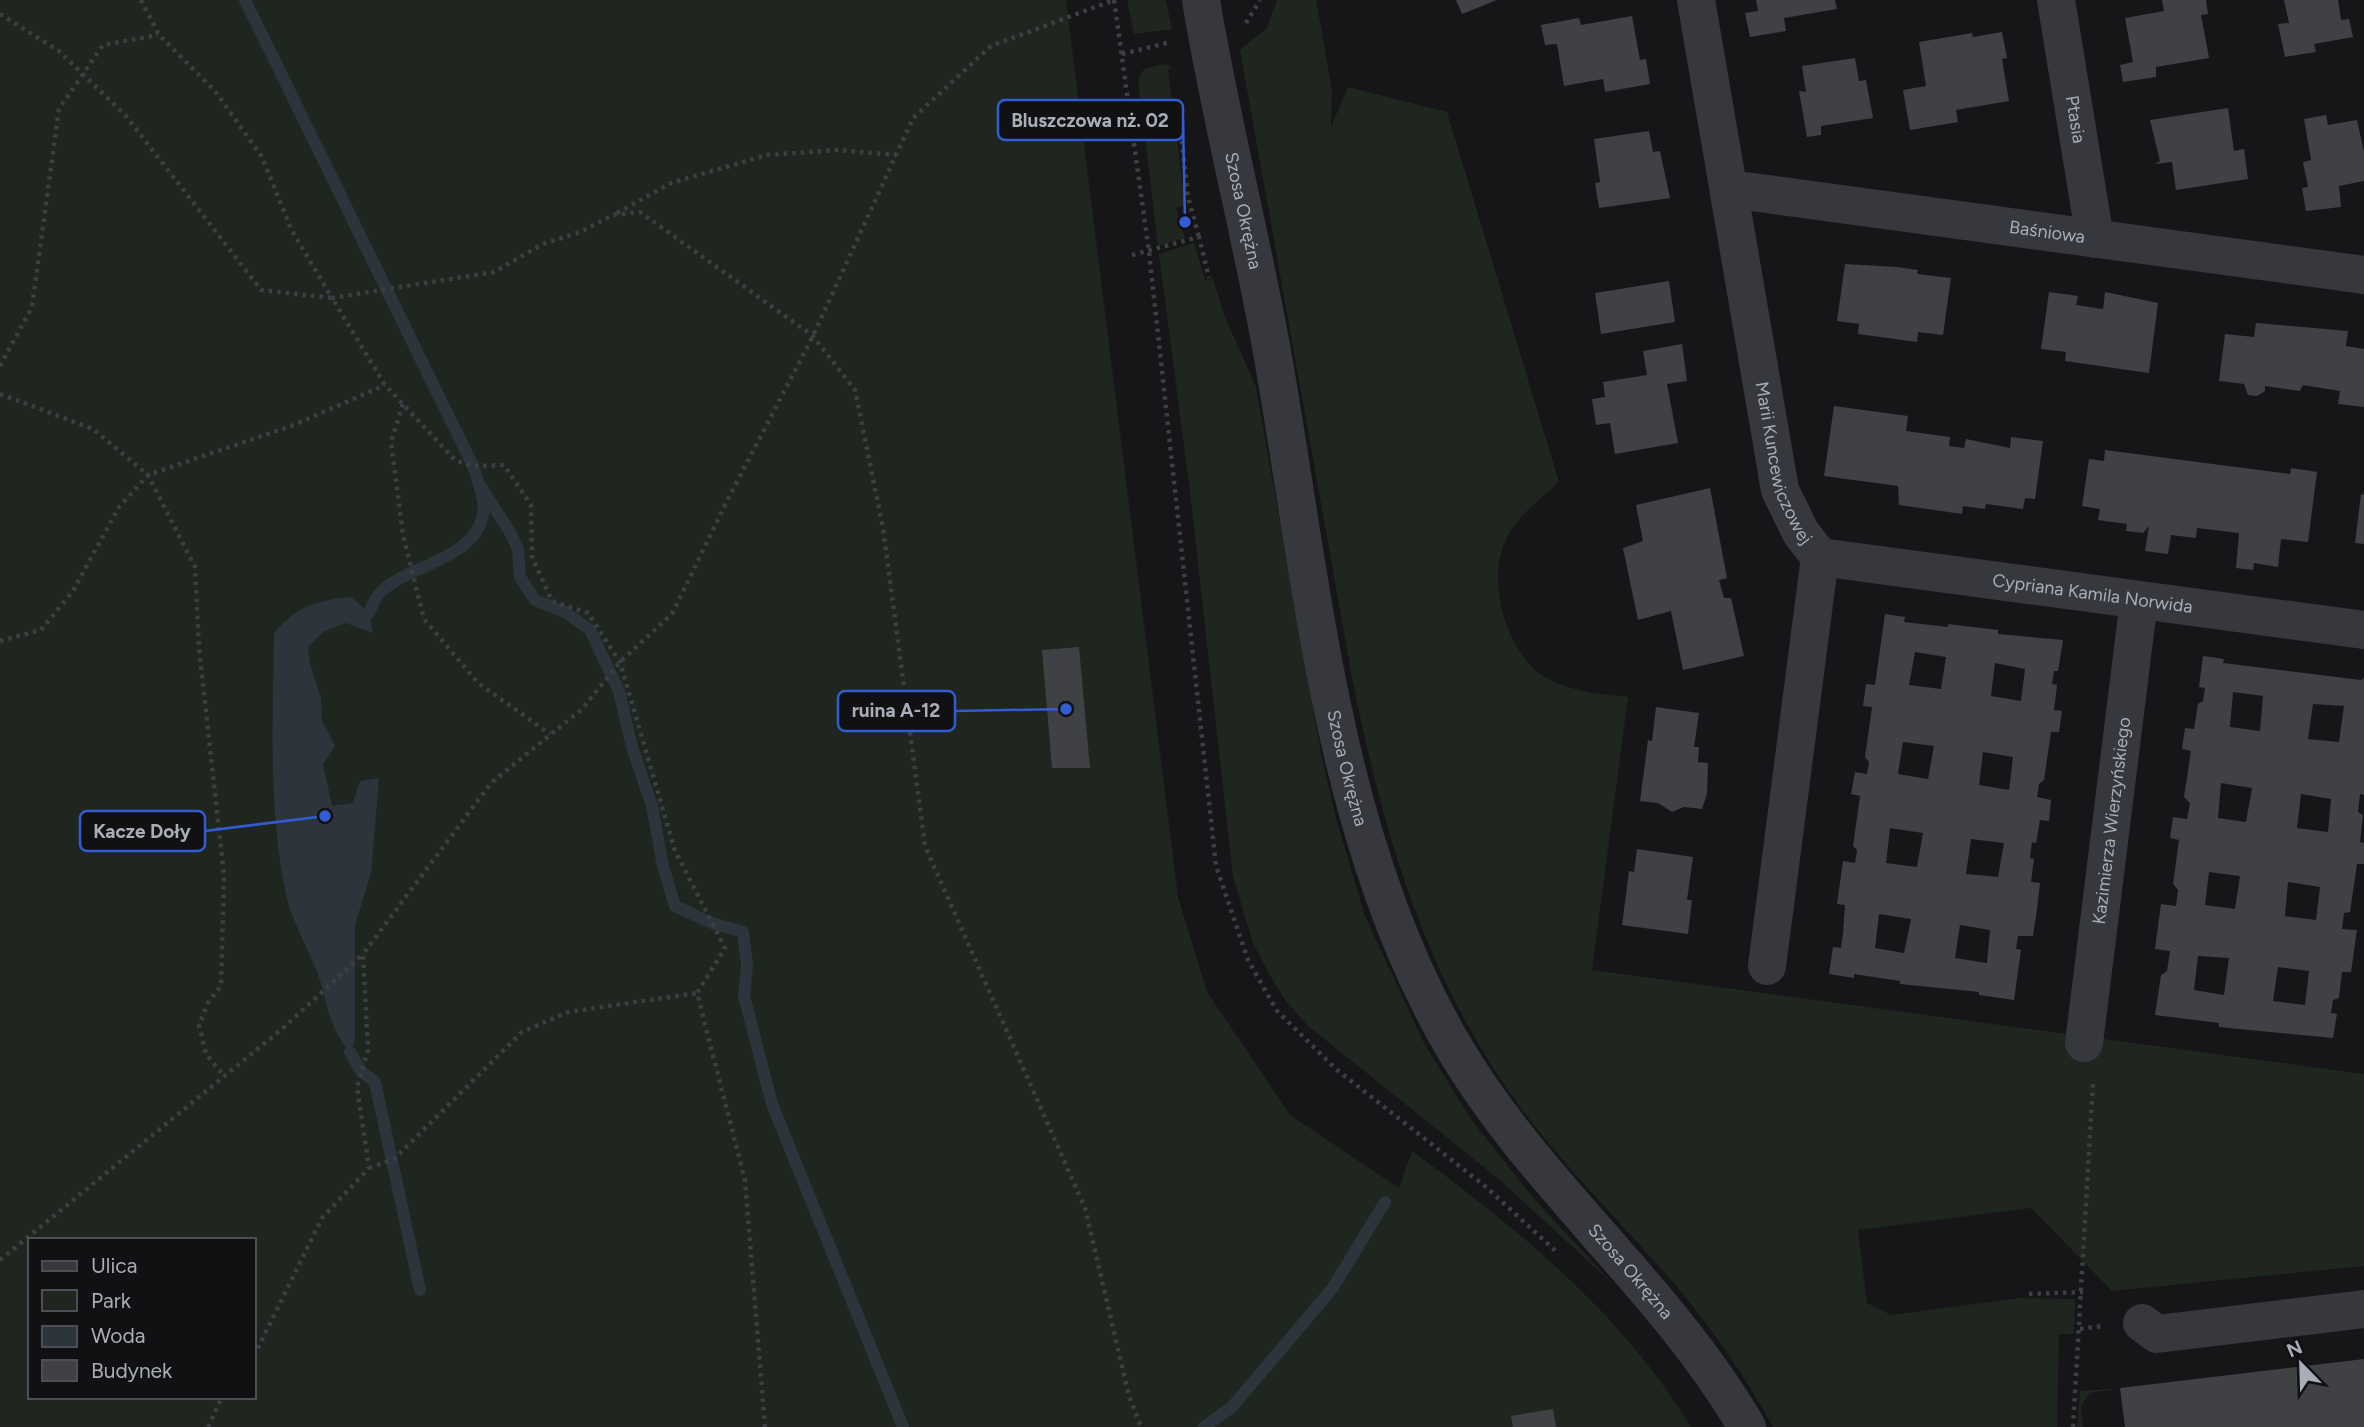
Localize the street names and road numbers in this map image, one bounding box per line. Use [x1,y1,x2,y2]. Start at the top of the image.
street label: Ptasia [2061,94,2090,145]
street label: Szosa Okrężna [1220,150,1267,271]
street label: Baśniowa [2008,216,2086,248]
street label: Marii Kuncewiczowej [1751,380,1817,549]
street label: Cypriana Kamila Norwida [1991,569,2194,618]
street label: Szosa Okrężna [1322,708,1372,829]
street label: Kazimierza Wierzyńskiego [2088,716,2135,926]
street label: Szosa Okrężna [1583,1219,1678,1324]

